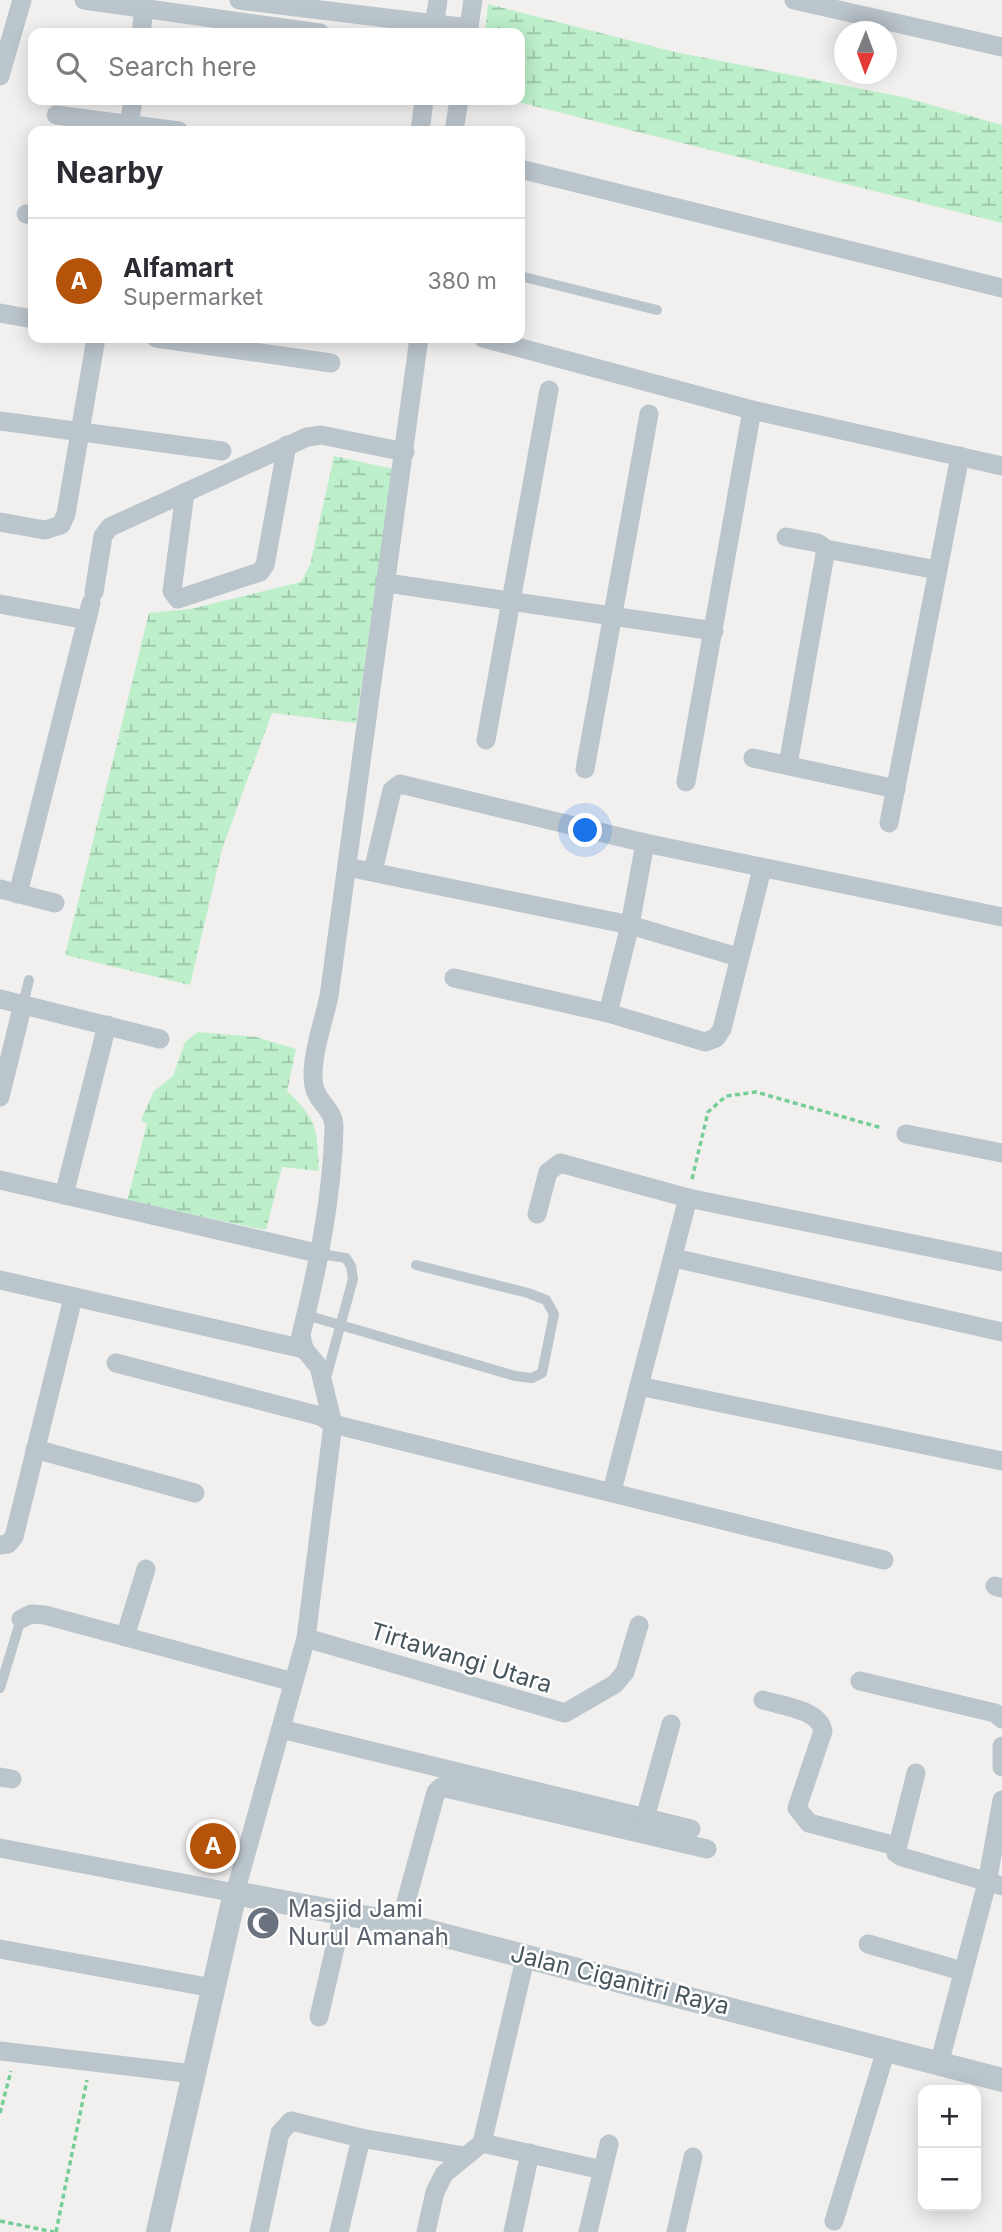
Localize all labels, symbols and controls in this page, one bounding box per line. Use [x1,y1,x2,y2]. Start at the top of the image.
north arrow [834,21,897,84]
search box [28,28,525,105]
icon: search [52,48,90,86]
text: Search here [108,51,257,82]
text: Nearby [56,154,164,190]
text: Alfamart [123,252,234,283]
text: A [70,267,88,295]
text: 380 m [427,267,497,295]
text: Supermarket [123,283,263,311]
your location [568,813,602,847]
street label: Tirtawangi Utara [367,1616,556,1699]
pin: A [190,1820,236,1872]
place label: Masjid Jami Nurul Amanah [288,1894,449,1951]
mosque icon: Masjid Jami Nurul Amanah [244,1904,282,1942]
street label: Jalan Ciganitri Raya [508,1938,732,2021]
map controls [918,2085,981,2211]
button: + [918,2085,981,2148]
button: − [918,2148,981,2211]

